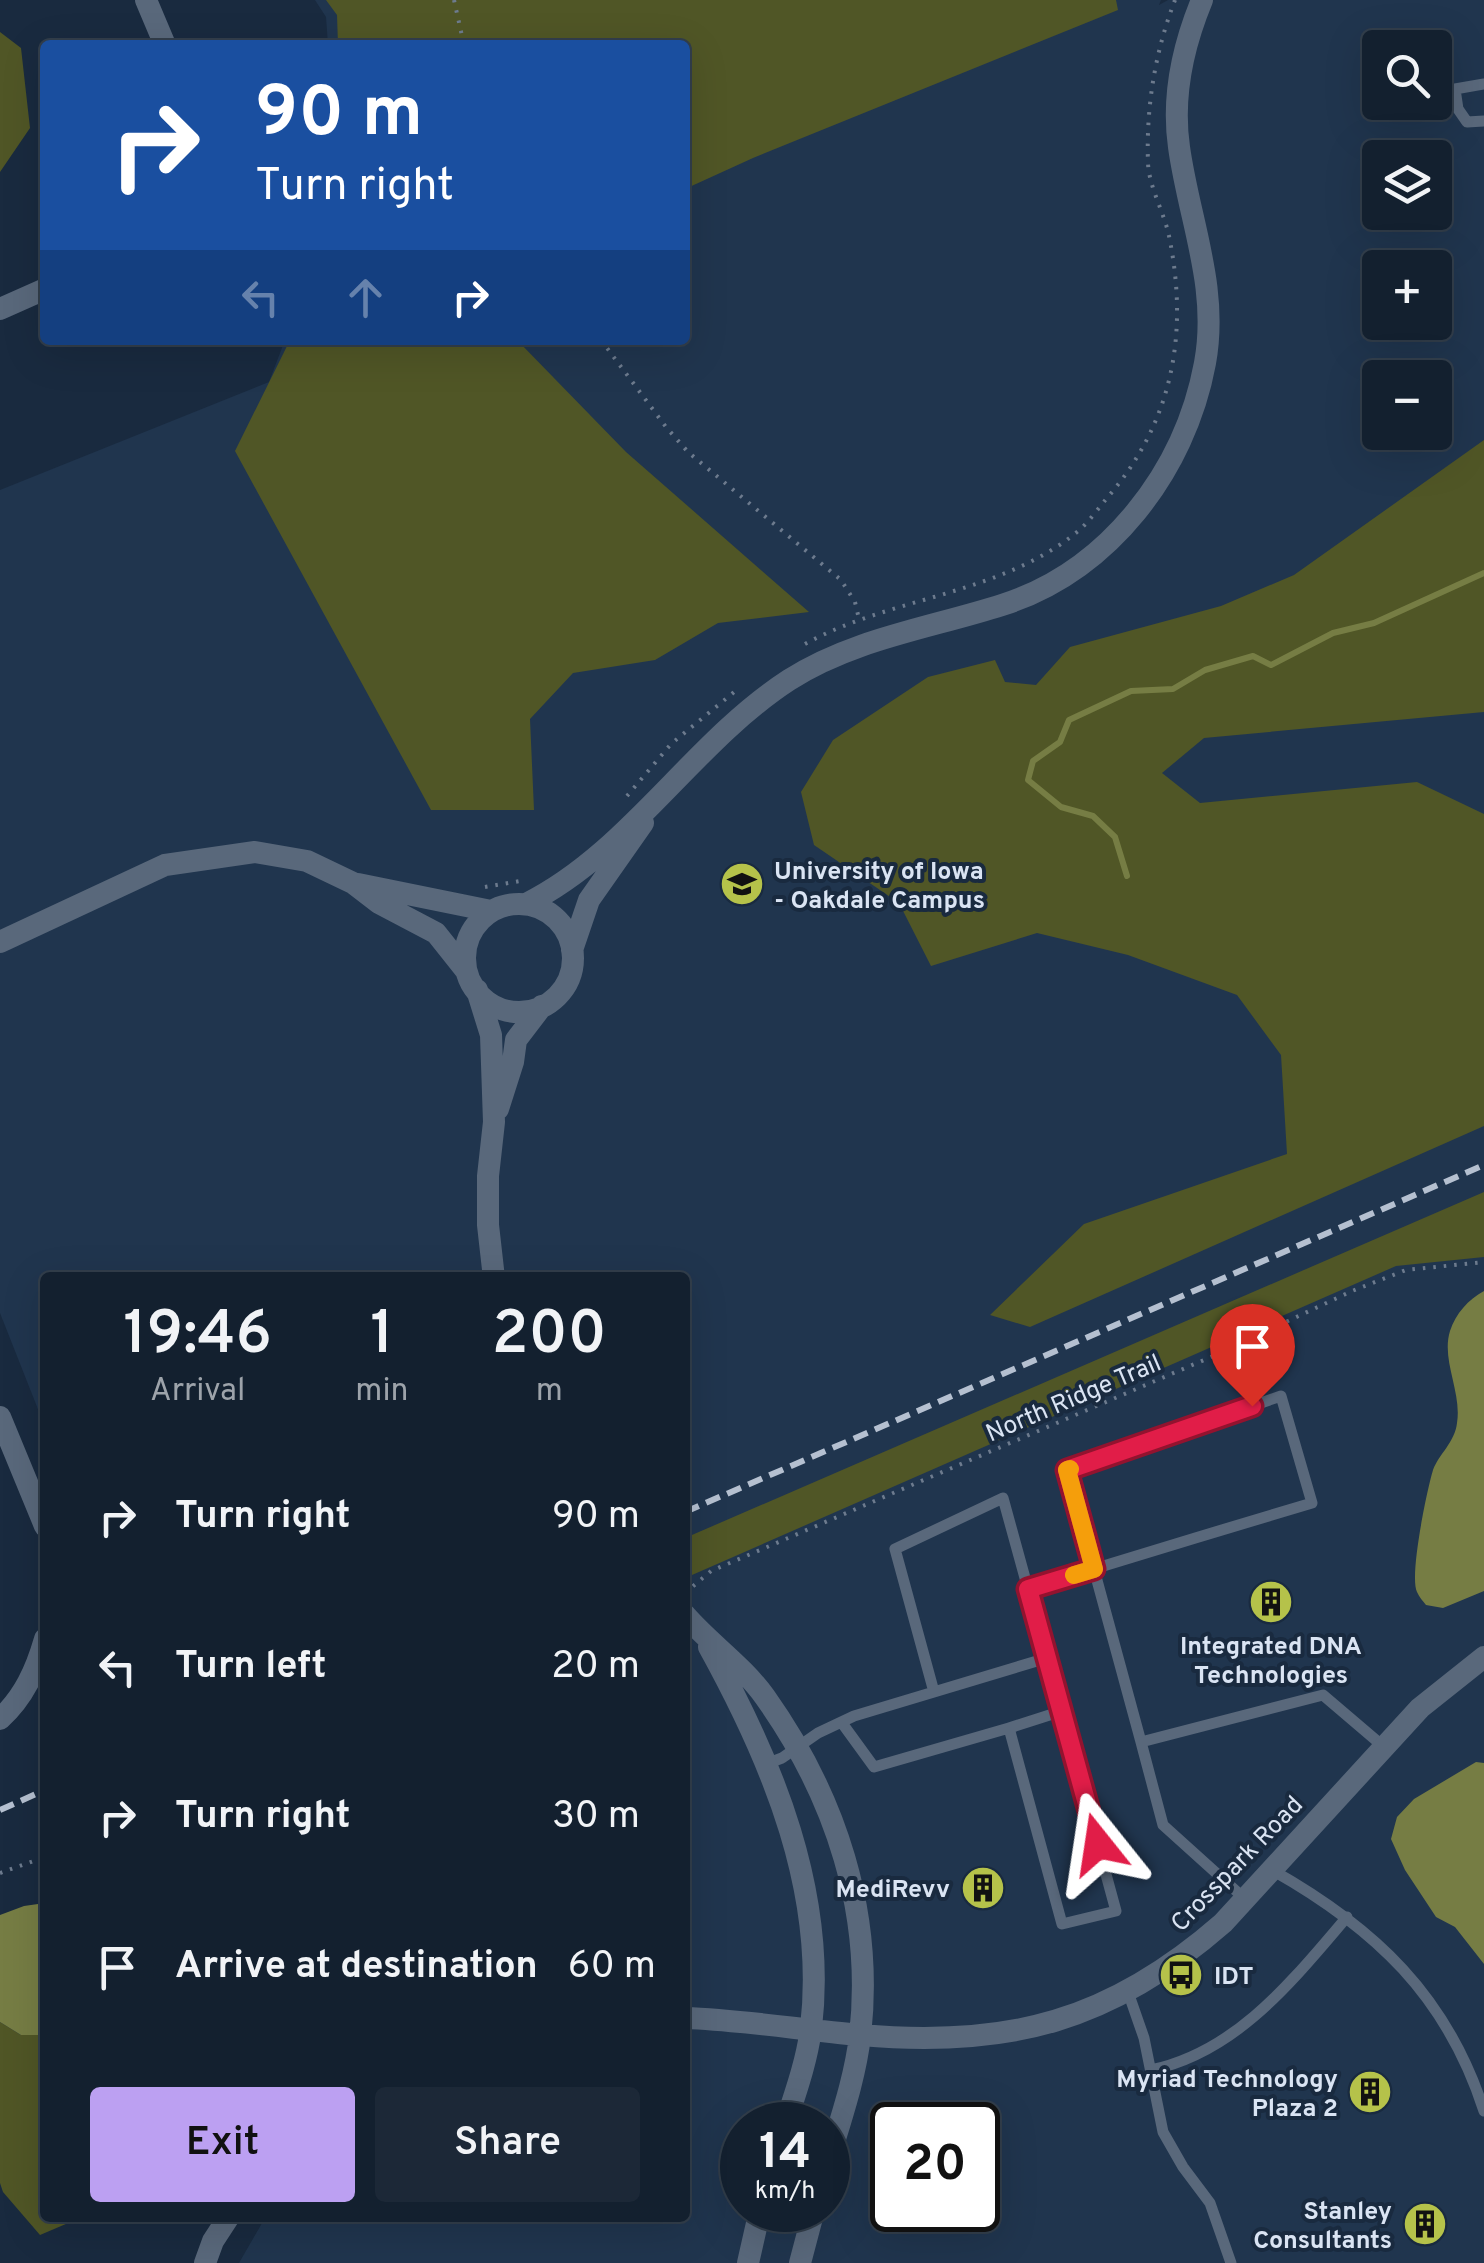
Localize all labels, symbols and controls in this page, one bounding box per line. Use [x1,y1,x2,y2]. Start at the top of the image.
map controls [1362,30,1452,450]
button: search [1362,30,1452,120]
text: 90 m [255,72,423,161]
icon: right [90,80,220,210]
button: layers [1362,140,1452,230]
text: Turn right [255,159,454,216]
button: + [1362,250,1452,340]
icon: left [233,270,288,325]
icon: ahead [338,270,393,325]
icon: right [443,270,498,325]
button: − [1362,360,1452,450]
place label: University of Iowa - Oakdale Campus [774,857,985,918]
school or university icon: University of Iowa - Oakdale Campus [719,861,765,907]
text: 19:46 [123,1299,272,1375]
text: 1 [370,1299,394,1375]
text: 200 [492,1299,607,1375]
pin [1210,1304,1295,1407]
icon: arrive [1225,1319,1280,1374]
street label: North Ridge Trail [982,1348,1167,1451]
text: Arrival [150,1372,245,1412]
text: min [355,1372,409,1412]
text: m [536,1372,563,1412]
icon: right [90,1490,145,1545]
text: Turn right [175,1493,350,1542]
text: 90 m [552,1493,640,1542]
building icon: Integrated DNA Technologies [1248,1579,1294,1625]
place label: Integrated DNA Technologies [1180,1632,1362,1693]
icon: left [90,1640,145,1695]
text: Turn left [175,1643,327,1692]
text: 20 m [551,1643,640,1692]
icon: right [90,1790,145,1845]
street label: Crosspark Road [1165,1790,1311,1940]
position arrow [1046,1792,1150,1896]
text: Turn right [175,1793,350,1842]
text: 30 m [552,1793,640,1842]
building icon: MediRevv [960,1865,1006,1911]
place label: MediRevv [835,1875,950,1907]
icon: arrive [90,1940,145,1995]
text: Arrive at destination [175,1943,538,1992]
text: 60 m [568,1943,656,1992]
bus stop icon: IDT [1158,1952,1204,1998]
place label: IDT [1214,1962,1253,1994]
place label: Myriad Technology Plaza 2 [1116,2065,1338,2126]
building icon: Myriad Technology Plaza 2 [1347,2069,1393,2115]
button: Exit [90,2087,355,2202]
button: Share [375,2087,640,2202]
speed limit sign: 20 [870,2102,1000,2232]
text: 14 [759,2123,811,2186]
text: km/h [755,2176,815,2208]
place label: Stanley Consultants [1253,2197,1392,2258]
building icon: Stanley Consultants [1402,2201,1448,2247]

